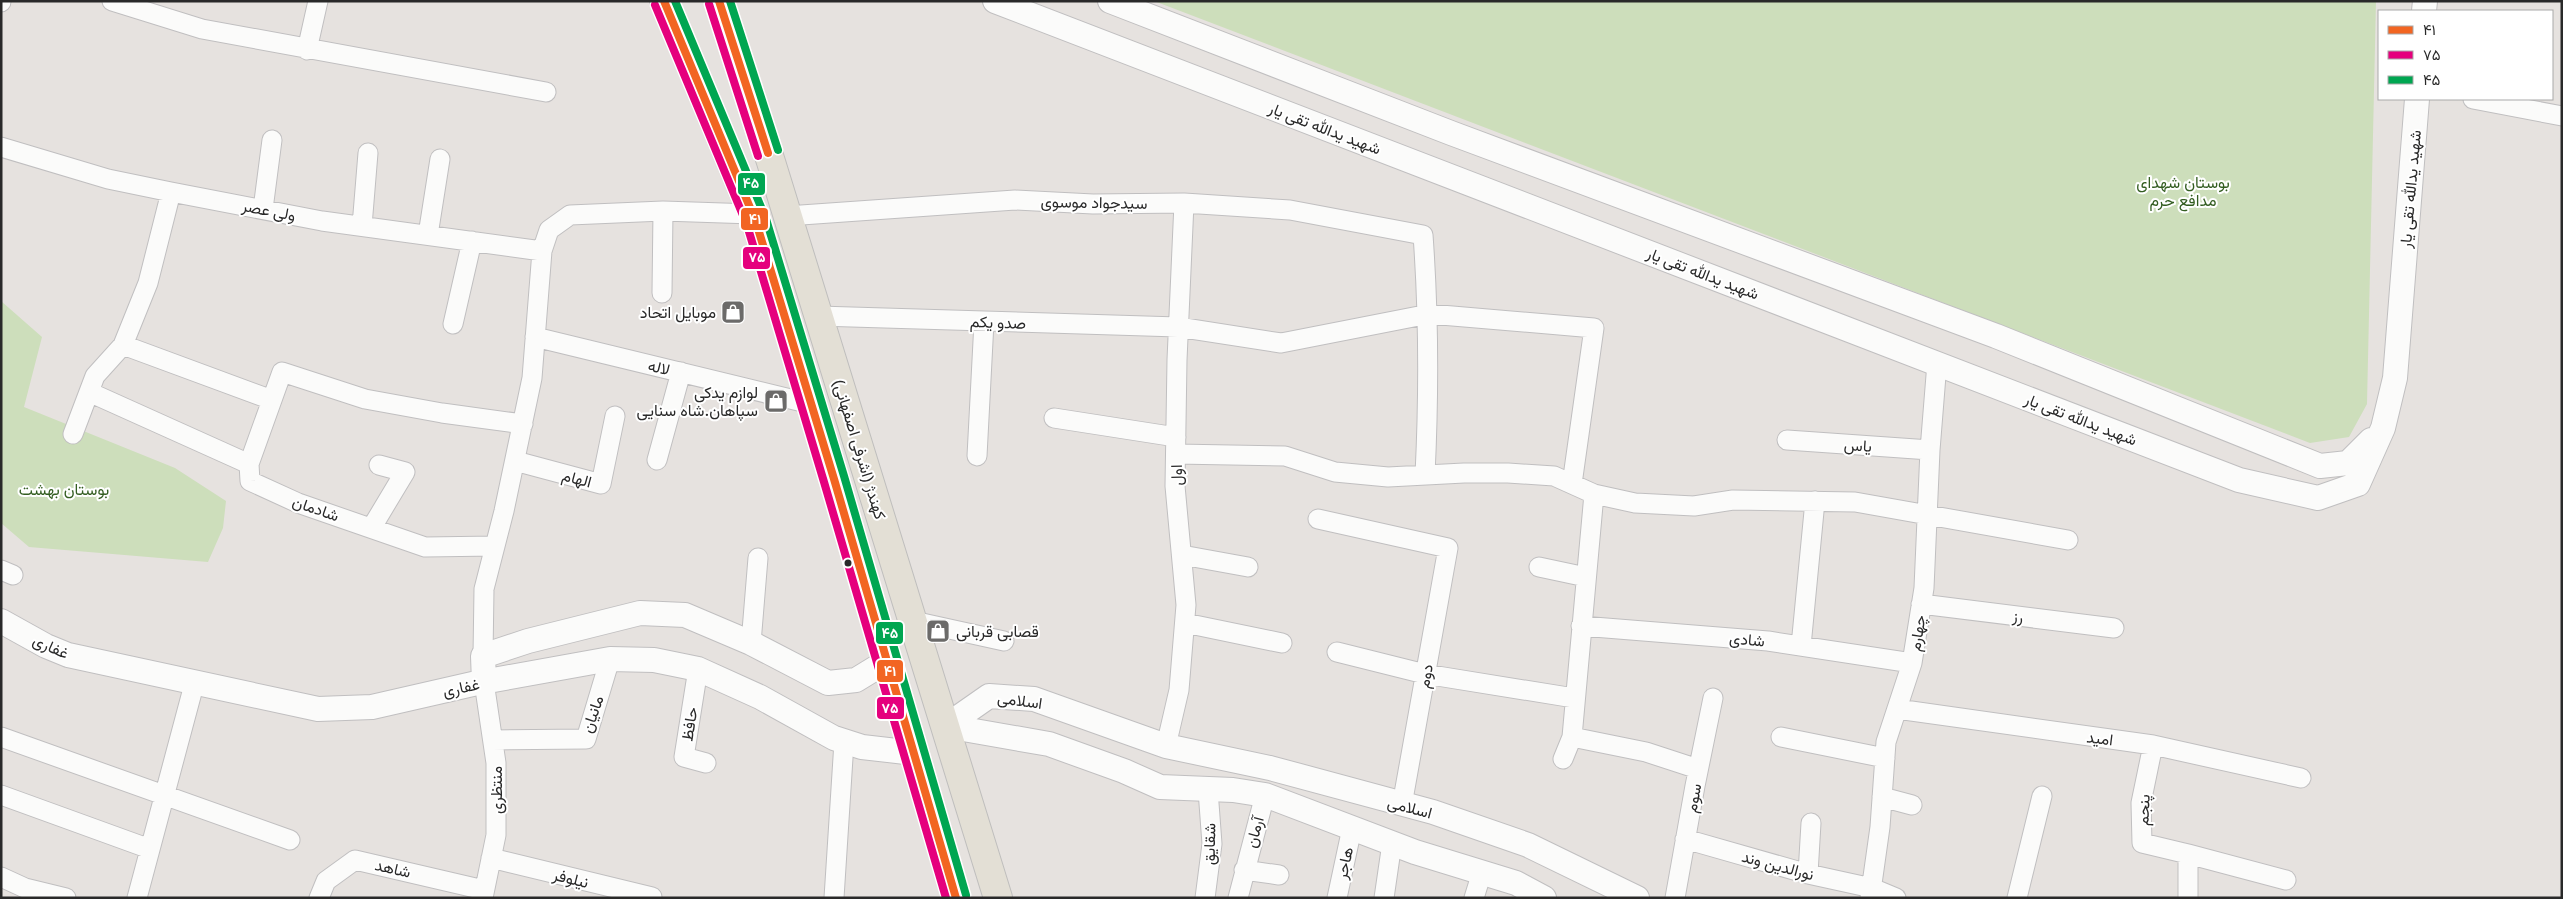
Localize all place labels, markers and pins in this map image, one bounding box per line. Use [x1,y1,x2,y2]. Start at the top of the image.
shop icon: موبایل اتحاد [720,299,746,325]
place label: موبایل اتحاد [640,302,716,323]
place label: لوازم یدکی سپاهان.شاه سنایی [636,382,758,422]
shop icon: لوازم یدکی سپاهان.شاه سنایی [763,388,789,414]
unlabelled marker [843,558,853,568]
shop icon: قصابی قربانی [925,618,951,644]
place label: قصابی قربانی [956,621,1039,642]

